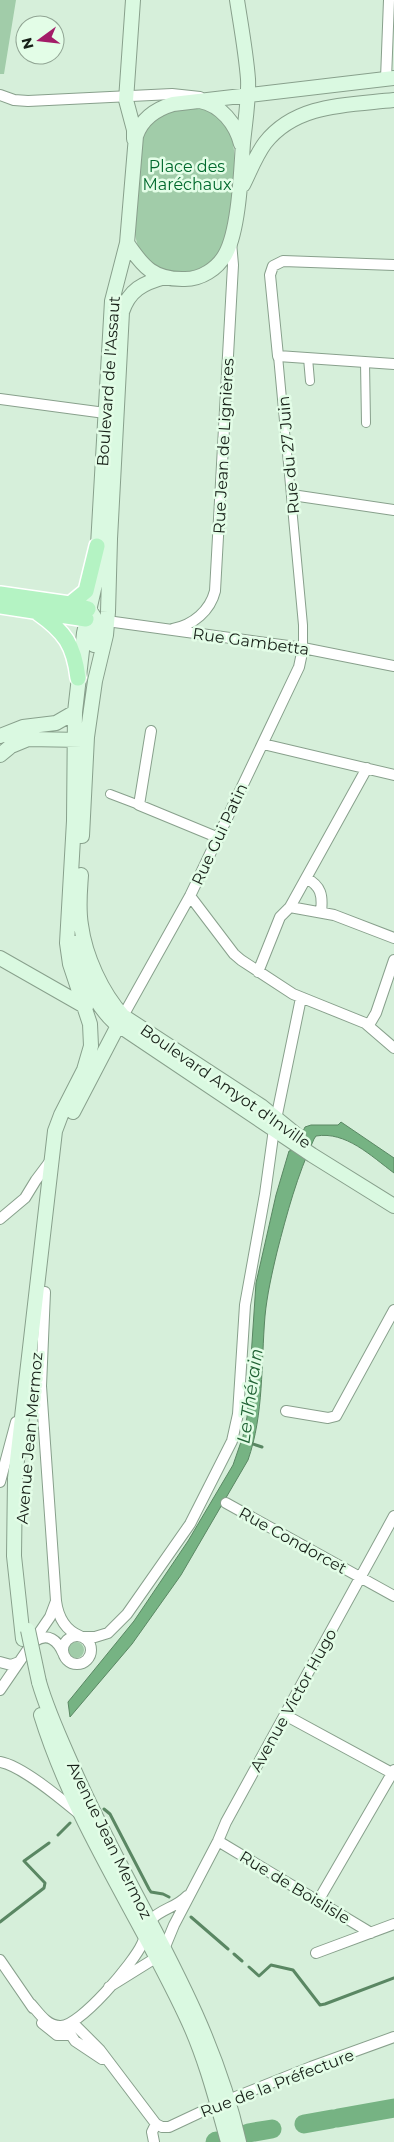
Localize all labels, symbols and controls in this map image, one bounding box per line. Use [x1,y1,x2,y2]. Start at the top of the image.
north arrow [15,15,65,65]
text: N [17,36,38,51]
park label: Place des Maréchaux [142,157,232,194]
street label: Boulevard de l'Assaut [93,295,124,467]
street label: Rue Jean de Lignières [209,358,238,534]
street label: Rue du 27 Juin [274,395,303,515]
street label: Rue Gambetta [191,624,310,659]
street label: Rue Gui Patin [188,780,251,888]
street label: Boulevard Amyot d'Inville [137,1020,315,1153]
water label: Le Thérain [232,1347,268,1445]
street label: Avenue Jean Mermoz [13,1351,46,1525]
street label: Rue Condorcet [236,1503,350,1578]
street label: Avenue Victor Hugo [246,1625,341,1775]
street label: Avenue Jean Mermoz [63,1758,156,1922]
street label: Rue de Boislisle [236,1847,353,1928]
street label: Rue de la Préfecture [198,2045,357,2122]

